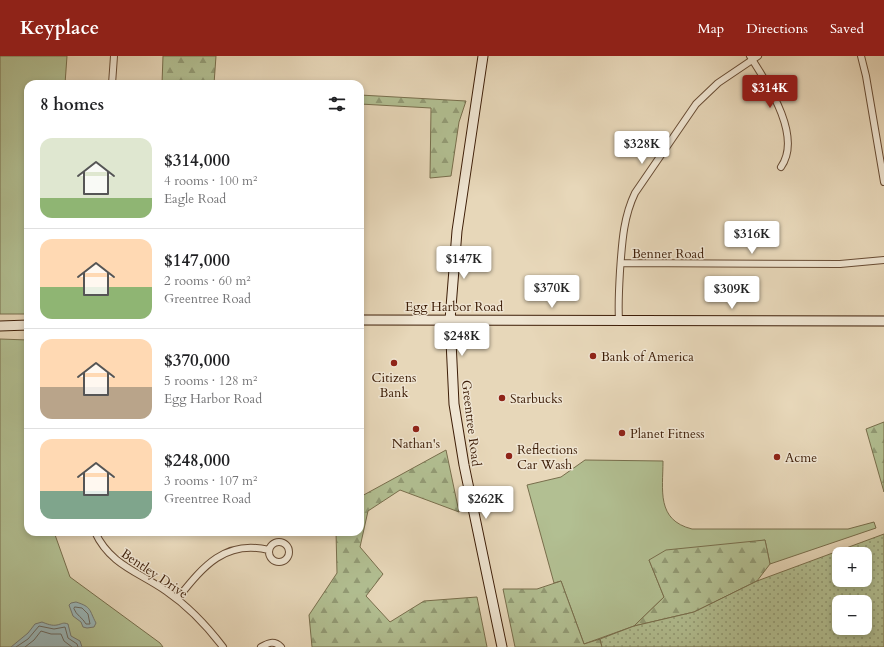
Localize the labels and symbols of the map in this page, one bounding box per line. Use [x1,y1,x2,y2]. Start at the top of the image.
pin: $314K [742,75,798,109]
pin: $328K [614,131,670,165]
pin: $316K [724,221,780,255]
street label: Benner Road [632,245,704,263]
pin: $147K [436,246,492,280]
pin: $370K [524,275,580,309]
pin: $309K [704,276,760,310]
street label: Egg Harbor Road [405,298,503,316]
pin: $248K [434,323,490,357]
place label: Bank of America [601,348,694,366]
marker: Bank of America [588,351,598,361]
marker: Citizens Bank [389,358,399,368]
place label: Citizens Bank [372,369,416,402]
street label: Greentree Road [457,379,485,467]
place label: Starbucks [510,390,562,408]
marker: Starbucks [497,393,507,403]
marker: Nathan's [411,424,421,434]
place label: Planet Fitness [630,425,705,443]
marker: Planet Fitness [617,428,627,438]
place label: Nathan's [392,435,440,453]
place label: Reflections Car Wash [517,441,578,474]
place label: Acme [785,449,817,467]
marker: Reflections Car Wash [504,451,514,461]
marker: Acme [772,452,782,462]
pin: $262K [458,486,514,520]
street label: Bentley Drive [117,545,192,603]

